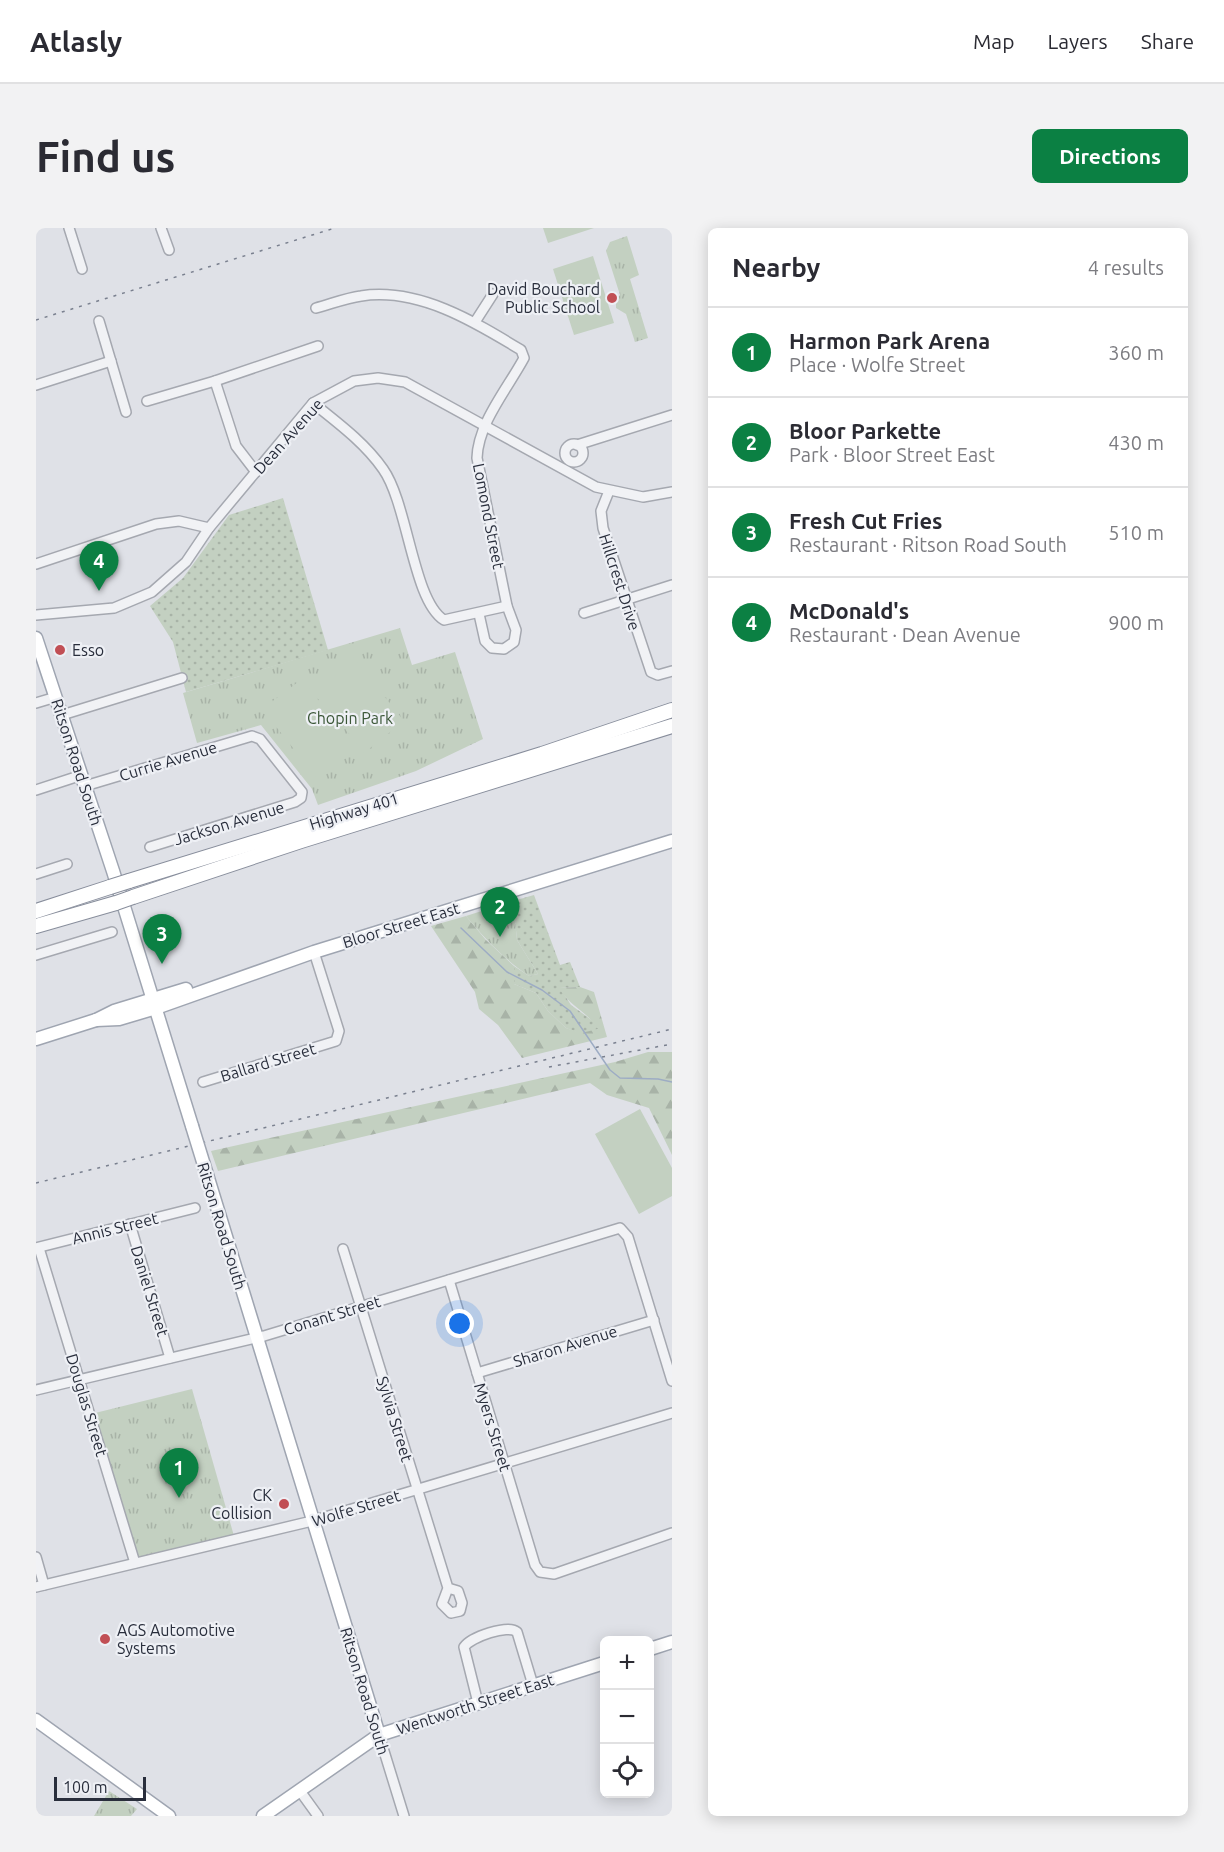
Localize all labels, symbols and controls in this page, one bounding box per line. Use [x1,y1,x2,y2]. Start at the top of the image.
text: Atlasly [30,26,122,57]
text: Map [973,29,1014,53]
text: Layers [1047,29,1108,53]
text: Share [1141,29,1194,53]
button: Directions [1032,129,1188,183]
text: Find us [36,133,175,180]
text: Nearby [732,253,820,282]
text: 4 results [1088,256,1164,279]
place label: David Bouchard Public School [487,280,600,316]
marker: David Bouchard Public School [605,291,619,305]
text: Harmon Park Arena [789,328,990,353]
text: 1 [746,341,757,364]
text: 360 m [1108,341,1164,364]
text: Place · Wolfe Street [789,353,965,376]
street label: Dean Avenue [250,395,326,477]
text: Bloor Parkette [789,418,941,443]
text: 2 [746,431,757,454]
text: 430 m [1108,431,1164,454]
text: Park · Bloor Street East [789,443,995,466]
street label: Lomond Street [470,462,508,571]
text: Fresh Cut Fries [789,508,942,533]
text: 3 [746,521,757,544]
text: 510 m [1108,521,1164,544]
street label: Hillcrest Drive [596,531,644,633]
text: Restaurant · Ritson Road South [789,533,1067,556]
pin: 4 [80,542,118,591]
text: McDonald's [789,598,909,623]
text: 4 [746,611,757,634]
text: 900 m [1108,611,1164,634]
text: Restaurant · Dean Avenue [789,623,1021,646]
place label: Esso [72,641,104,659]
marker: Esso [53,643,67,657]
street label: Ritson Road South [48,696,106,828]
park label: Chopin Park [307,709,393,727]
street label: Currie Avenue [117,738,219,784]
street label: Highway 401 [307,789,401,833]
street label: Jackson Avenue [172,798,286,848]
pin: 2 [480,888,520,937]
street label: Bloor Street East [340,898,462,951]
pin: 3 [142,914,182,964]
street label: Ballard Street [218,1039,319,1085]
street label: Ritson Road South [194,1160,250,1292]
street label: Annis Street [70,1208,160,1247]
street label: Daniel Street [128,1243,173,1339]
street label: Conant Street [281,1292,383,1338]
your location [445,1309,474,1338]
street label: Sharon Avenue [511,1322,619,1370]
street label: Douglas Street [63,1351,111,1459]
street label: Sylvia Street [373,1374,417,1465]
street label: Myers Street [471,1380,515,1474]
pin: 1 [160,1448,198,1498]
place label: CK Collision [211,1486,272,1522]
street label: Wolfe Street [310,1486,403,1530]
marker: CK Collision [277,1497,291,1511]
place label: AGS Automotive Systems [117,1621,235,1657]
street label: Ritson Road South [337,1625,393,1757]
marker: AGS Automotive Systems [98,1632,112,1646]
map controls [600,1636,654,1798]
button: + [600,1636,654,1690]
street label: Wentworth Street East [394,1670,557,1738]
button: − [600,1690,654,1744]
button: locate [600,1744,654,1798]
scale bar [54,1774,146,1802]
text: 100 m [63,1778,108,1796]

